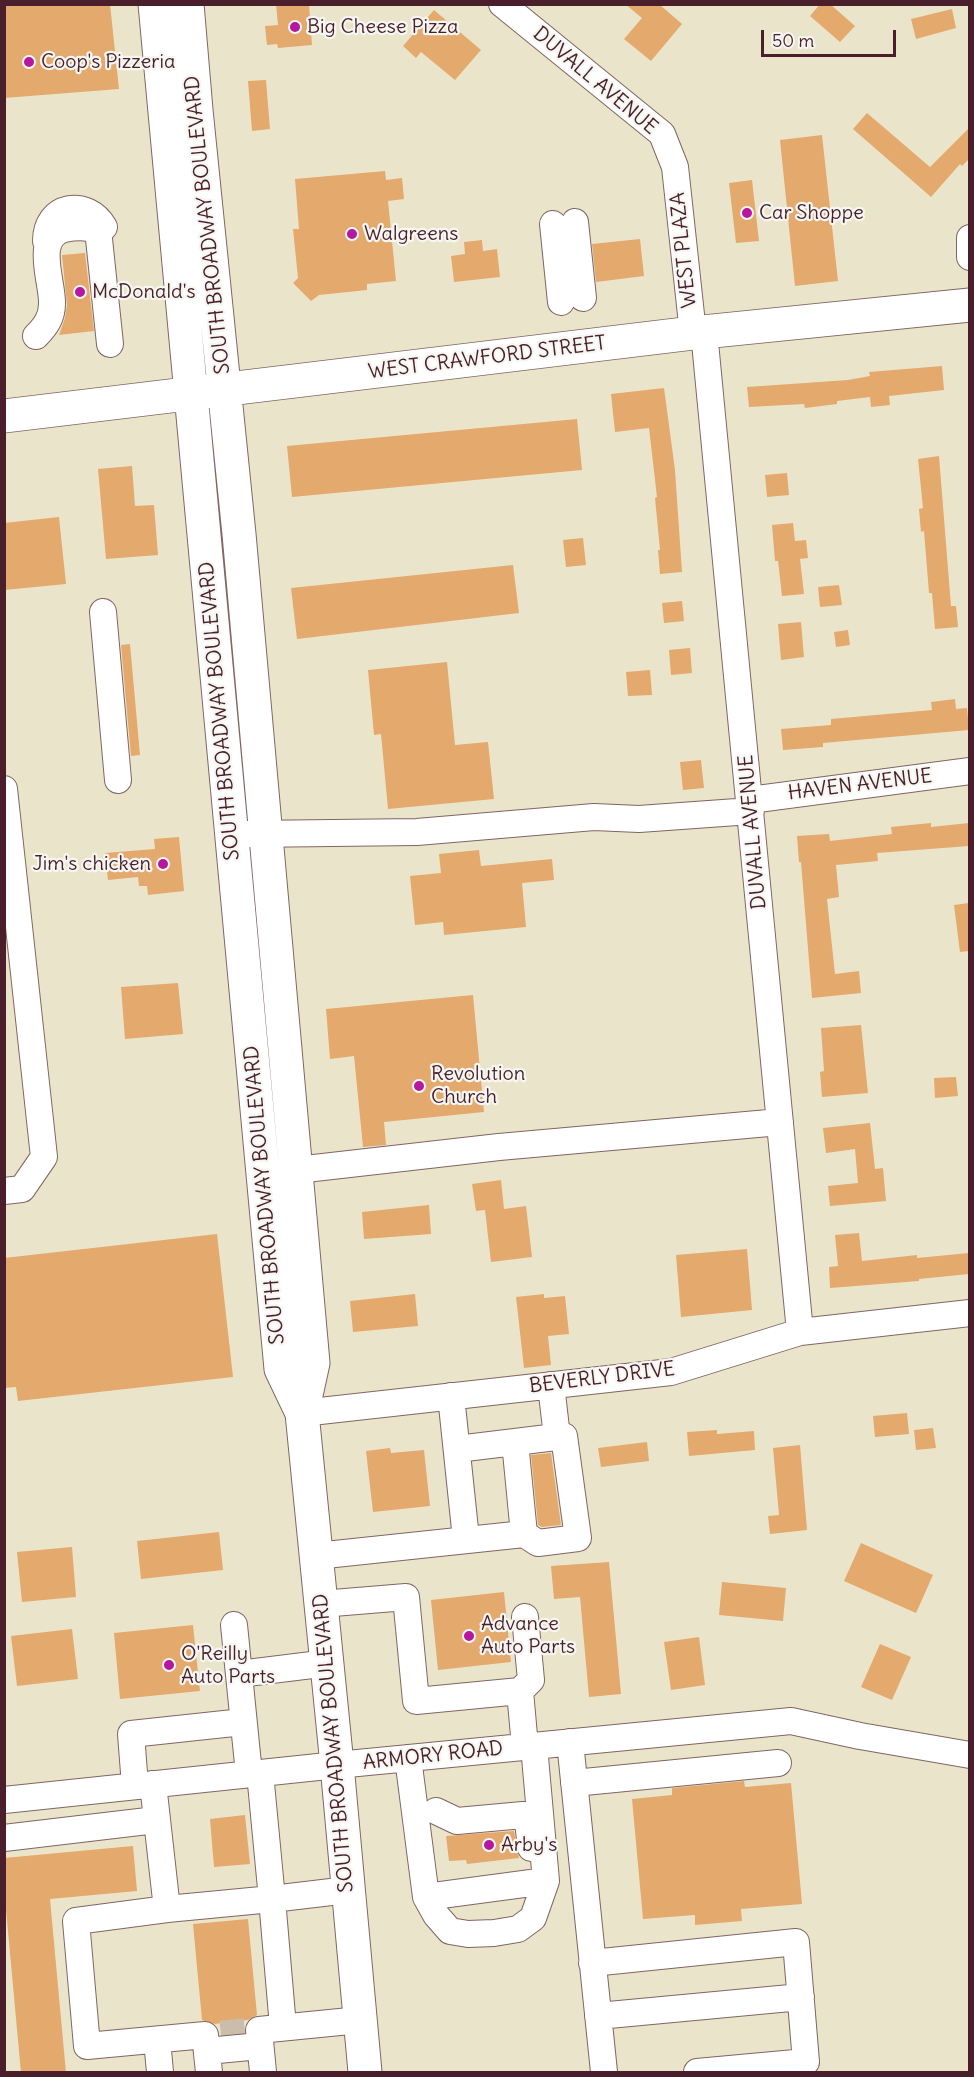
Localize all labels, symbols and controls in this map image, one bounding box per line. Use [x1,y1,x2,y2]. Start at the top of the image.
place label: Big Cheese Pizza [307,15,458,39]
scale bar [764,18,899,56]
marker: Big Cheese Pizza [288,20,302,34]
street label: DUVALL AVENUE [528,22,662,140]
text: 50 m [772,29,814,52]
place label: Coop's Pizzeria [41,50,175,74]
marker: Coop's Pizzeria [22,55,36,69]
street label: SOUTH BROADWAY BOULEVARD [180,75,236,375]
street label: WEST PLAZA [666,191,702,309]
place label: Car Shoppe [759,201,864,225]
marker: Car Shoppe [740,206,754,220]
place label: Walgreens [364,222,458,246]
marker: Walgreens [345,227,359,241]
place label: McDonald's [92,280,196,304]
marker: McDonald's [73,285,87,299]
street label: WEST CRAWFORD STREET [367,332,607,384]
street label: SOUTH BROADWAY BOULEVARD [195,561,245,861]
street label: DUVALL AVENUE [734,754,772,910]
street label: HAVEN AVENUE [787,764,933,806]
place label: Jim's chicken [32,852,151,876]
marker: Jim's chicken [156,857,170,871]
street label: SOUTH BROADWAY BOULEVARD [240,1045,290,1345]
place label: Revolution Church [431,1062,525,1109]
marker: Revolution Church [412,1079,426,1093]
street label: BEVERLY DRIVE [528,1357,676,1399]
street label: SOUTH BROADWAY BOULEVARD [309,1593,359,1893]
place label: Advance Auto Parts [481,1612,575,1659]
marker: Advance Auto Parts [462,1629,476,1643]
place label: O'Reilly Auto Parts [181,1642,275,1689]
marker: O'Reilly Auto Parts [162,1658,176,1672]
street label: ARMORY ROAD [362,1737,504,1775]
place label: Arby's [501,1833,557,1857]
marker: Arby's [482,1838,496,1852]

